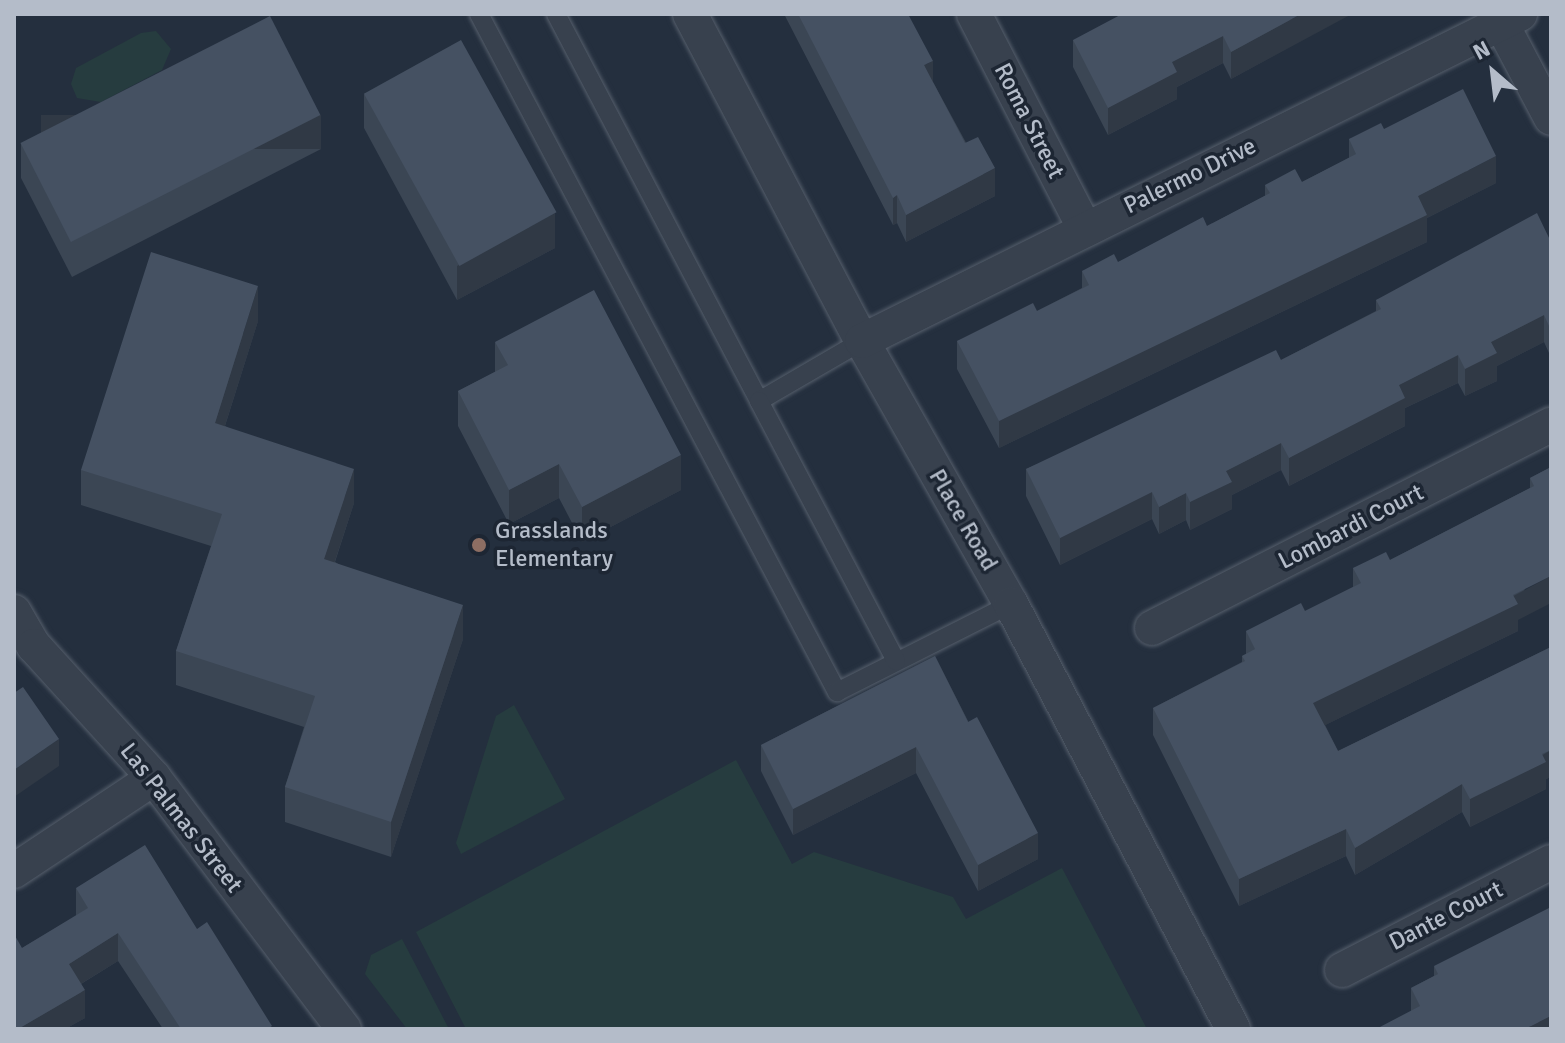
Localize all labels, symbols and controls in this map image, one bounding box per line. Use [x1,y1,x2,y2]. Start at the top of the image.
north arrow [1453,32,1533,112]
text: N [1468,35,1495,66]
street label: Roma Street [988,58,1070,184]
street label: Palermo Drive [1119,132,1261,220]
street label: Place Road [922,464,1004,576]
street label: Lombardi Court [1274,478,1428,576]
place label: Grasslands Elementary [495,517,613,573]
marker: Grasslands Elementary [470,536,488,554]
street label: Las Palmas Street [114,737,248,899]
street label: Dante Court [1384,875,1508,957]

